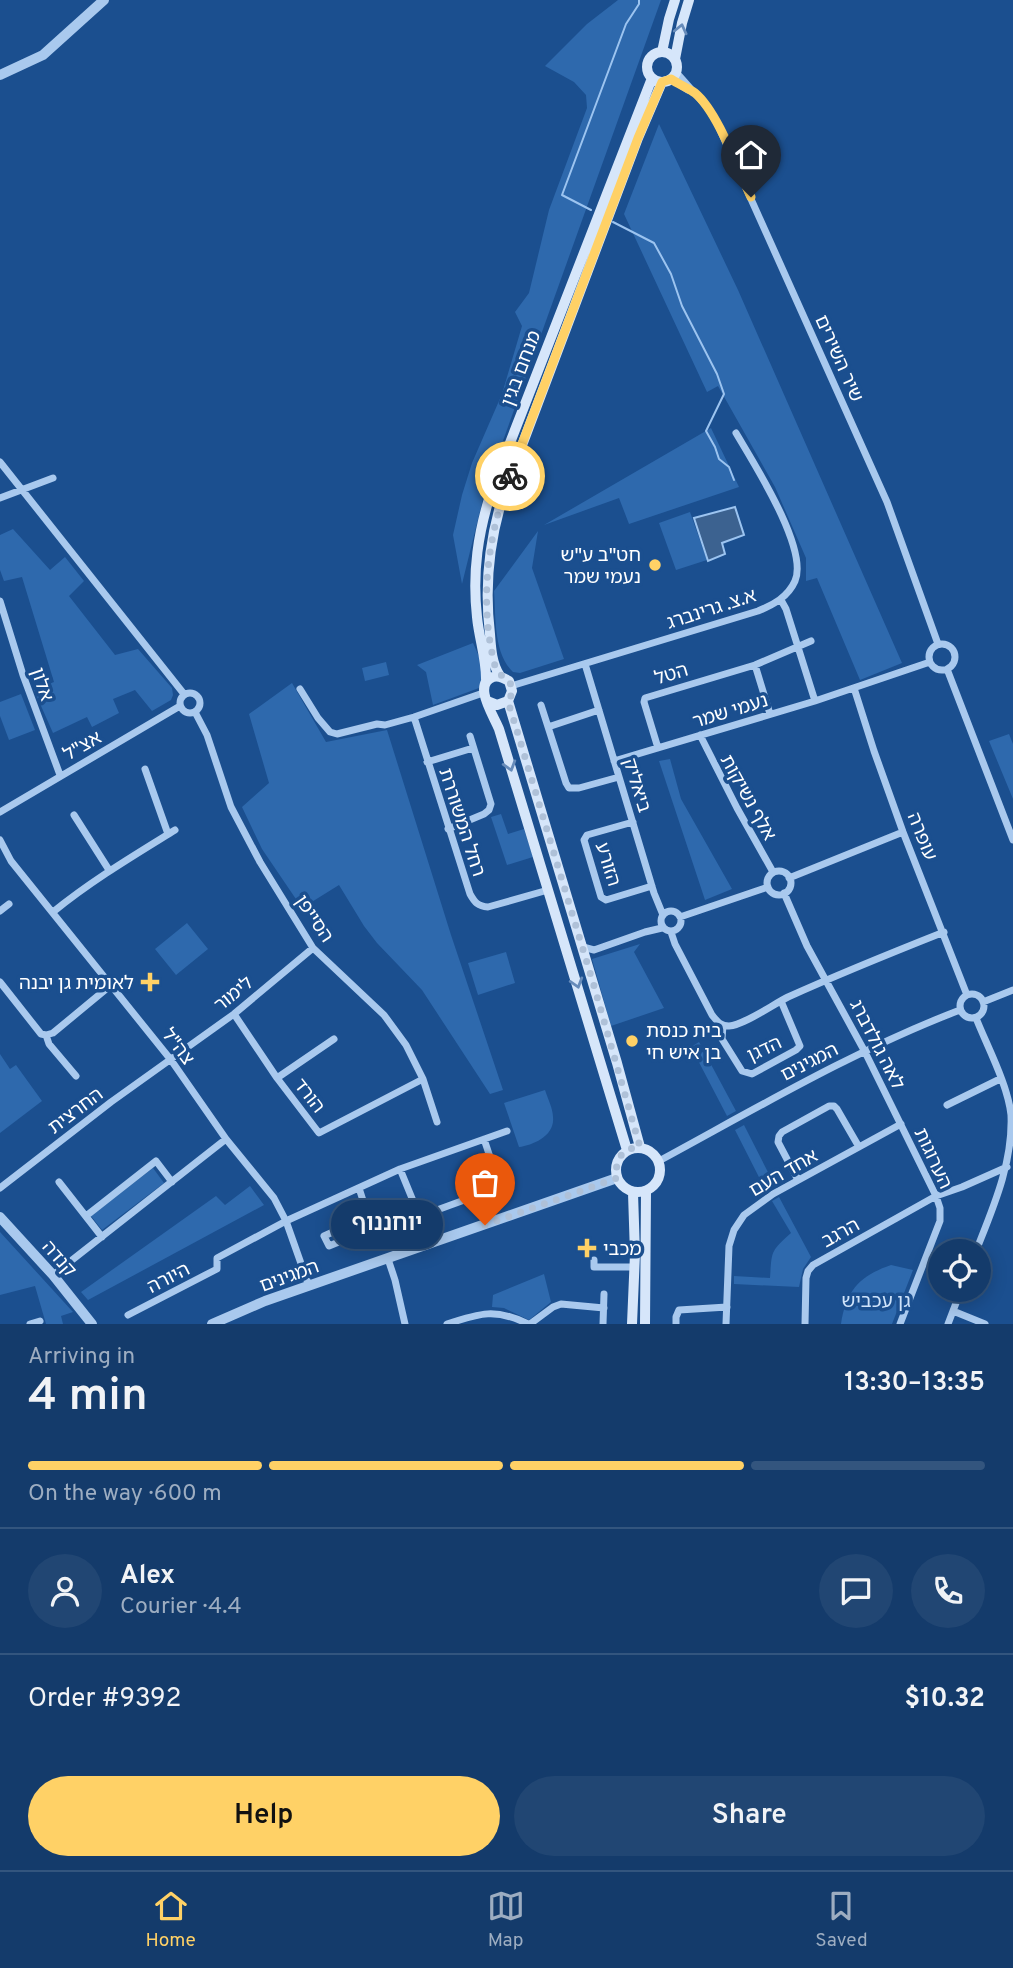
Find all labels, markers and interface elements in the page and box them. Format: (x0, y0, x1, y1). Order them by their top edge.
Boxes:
one-way arrow (673, 23, 687, 35)
pin (721, 125, 781, 197)
icon: home (732, 136, 770, 174)
street label: שיר השירים (808, 312, 868, 406)
street label: מנחם בגין (497, 328, 547, 410)
courier (475, 441, 545, 511)
icon: bike (491, 457, 529, 495)
place label: חט"ב ע"ש נעמי שמר (561, 544, 641, 590)
marker: חט"ב ע"ש נעמי שמר (647, 557, 663, 573)
street label: א.צ. גרינברג (664, 584, 759, 636)
street label: הטל (652, 659, 691, 691)
street label: אלון (24, 665, 58, 705)
street label: נעמי שמר (690, 689, 771, 735)
street label: אצ"ל (60, 726, 106, 767)
street label: אלף נשיקות (714, 751, 781, 845)
street label: ביאליק (616, 755, 656, 816)
one-way arrow (502, 759, 517, 771)
street label: רחל המשוררת (432, 765, 490, 880)
street label: עופרה (901, 809, 942, 864)
street label: הזורע (589, 840, 625, 890)
street label: הסייפן (289, 891, 338, 948)
place label: לאומית גן יבנה (19, 972, 134, 996)
marker: לאומית גן יבנה (140, 972, 160, 992)
street label: לימור (210, 972, 259, 1018)
one-way arrow (568, 977, 583, 989)
street label: לאה גולדברג (843, 996, 909, 1094)
place label: בית כנסת בן איש חי (646, 1020, 722, 1066)
street label: צה"ל (156, 1024, 199, 1070)
street label: הדגן (744, 1031, 786, 1068)
marker: בית כנסת בן איש חי (624, 1033, 640, 1049)
street label: המגינים (777, 1038, 843, 1087)
street label: הורד (287, 1074, 329, 1118)
street label: החרצית (44, 1083, 109, 1140)
street label: הערוגות (908, 1124, 957, 1193)
street label: אחד העם (745, 1144, 823, 1203)
pin (455, 1153, 515, 1225)
icon: bag (466, 1164, 504, 1202)
callout: יוחננוף (331, 1200, 443, 1250)
text: יוחננוף (352, 1210, 422, 1239)
street label: הרגב (818, 1214, 864, 1254)
street label: קנדה (36, 1236, 81, 1283)
marker: מכבי (577, 1238, 597, 1258)
place label: מכבי (603, 1238, 641, 1262)
map controls (928, 1239, 991, 1302)
button: locate (928, 1239, 991, 1302)
street label: המגינים (257, 1255, 323, 1299)
street label: היורה (143, 1258, 194, 1300)
park label: גן עכביש (841, 1290, 911, 1314)
text: Arriving in (28, 1343, 135, 1372)
text: 13:30–13:35 (844, 1367, 985, 1400)
text: 4 min (28, 1368, 148, 1427)
text: On the way · 600 m (28, 1480, 222, 1509)
button: person (28, 1554, 102, 1628)
button: chat (819, 1554, 893, 1628)
button: phone (911, 1554, 985, 1628)
text: Alex (120, 1560, 175, 1593)
text: Courier · 4.4 (120, 1593, 242, 1622)
text: Order #9392 (28, 1683, 181, 1716)
text: $10.32 (905, 1683, 985, 1716)
button: Help (28, 1776, 500, 1856)
button: Share (514, 1776, 985, 1856)
tab: Home (145, 1887, 196, 1953)
tab: Map (487, 1887, 525, 1953)
tab: Saved (815, 1887, 868, 1953)

